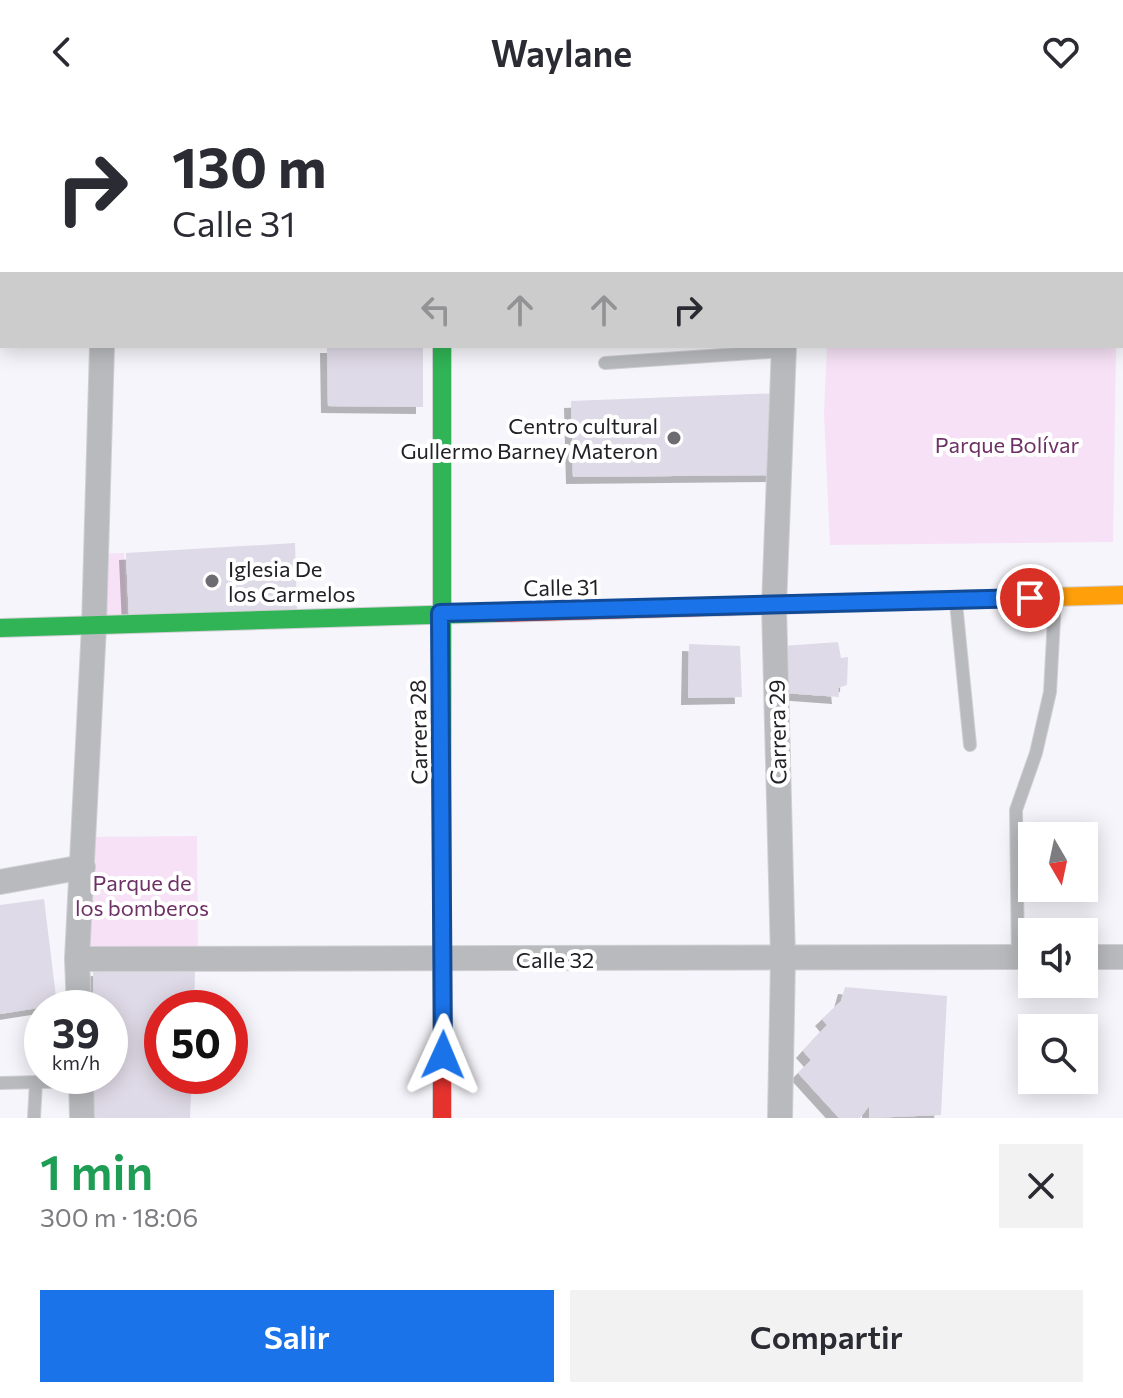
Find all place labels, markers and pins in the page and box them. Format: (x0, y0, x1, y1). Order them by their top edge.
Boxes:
place label: Centro cultural Gullermo Barney Materon (400, 412, 658, 464)
marker: Centro cultural Gullermo Barney Materon (665, 429, 683, 447)
place label: Iglesia De los Carmelos (228, 555, 355, 607)
pin (996, 564, 1064, 632)
marker: Iglesia De los Carmelos (203, 572, 221, 590)

